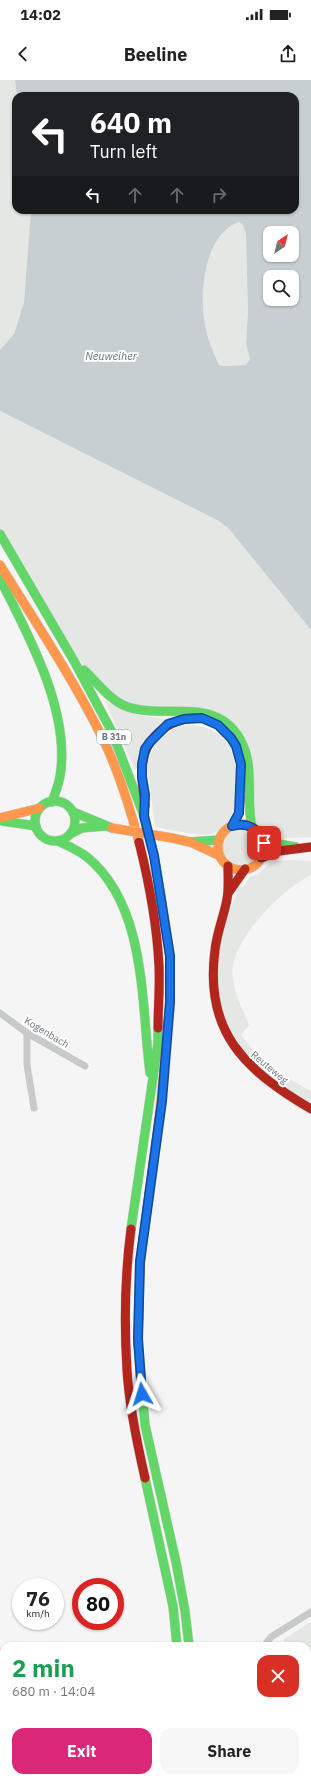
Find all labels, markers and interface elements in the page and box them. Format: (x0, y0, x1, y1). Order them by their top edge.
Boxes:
text: 14:02 (20, 5, 61, 24)
icon: back (12, 43, 34, 65)
text: Beeline (124, 43, 187, 66)
icon: share (277, 43, 299, 65)
text: 640 m (90, 104, 172, 141)
icon: left (24, 108, 76, 160)
text: Turn left (90, 140, 158, 163)
icon: left (82, 184, 104, 206)
icon: ahead (124, 184, 146, 206)
icon: ahead (166, 184, 188, 206)
icon: right (208, 184, 230, 206)
north arrow (263, 226, 299, 262)
map controls (263, 226, 299, 306)
button: search (263, 270, 299, 306)
water label: Neuweiher (85, 349, 138, 363)
road number: B 31n (97, 730, 131, 744)
pin (247, 826, 281, 860)
icon: arrive (253, 832, 275, 854)
street label: Kogenbach (22, 1014, 71, 1051)
street label: Reuteweg (248, 1048, 292, 1087)
position arrow (121, 1373, 163, 1415)
speed limit sign: 80 (72, 1578, 124, 1630)
text: 76 (26, 1585, 50, 1612)
text: km/h (26, 1607, 50, 1620)
text: 2 min (12, 1652, 75, 1684)
button: close (257, 1655, 299, 1697)
text: 680 m · 14:04 (12, 1683, 95, 1700)
button: Exit (12, 1728, 152, 1774)
button: Share (160, 1728, 299, 1774)

